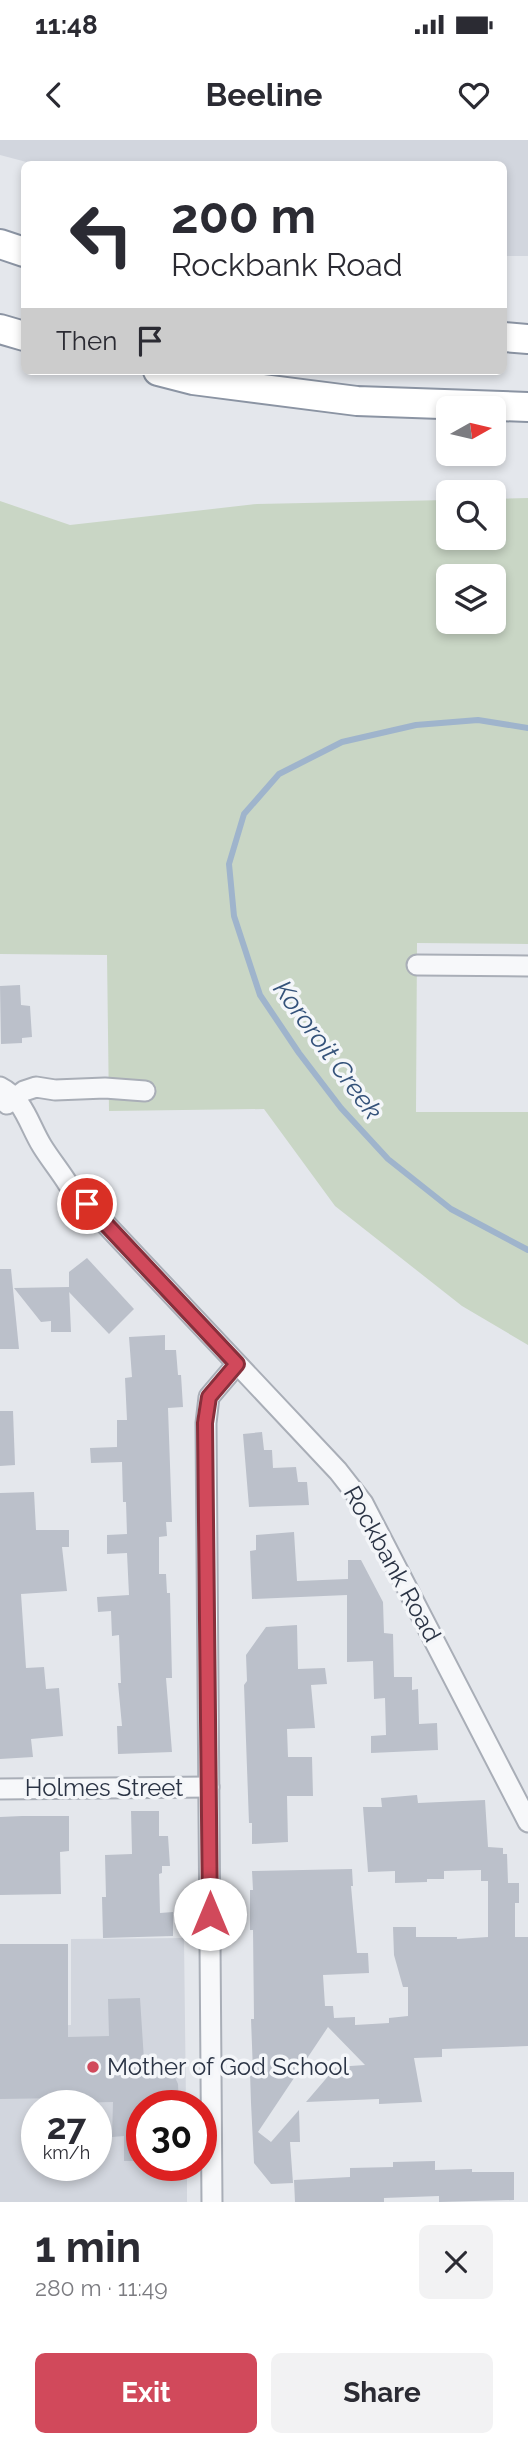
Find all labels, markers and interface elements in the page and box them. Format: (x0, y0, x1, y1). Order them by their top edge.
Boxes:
text: 11:48 (35, 10, 98, 40)
icon: back (35, 76, 73, 114)
text: Beeline (206, 76, 322, 113)
icon: heart (455, 76, 493, 114)
text: 200 m (171, 187, 316, 244)
icon: left (56, 189, 147, 280)
text: Rockbank Road (171, 246, 403, 283)
icon: arrive (131, 322, 169, 360)
text: Then (56, 326, 117, 356)
north arrow (436, 396, 506, 466)
map controls (436, 396, 506, 634)
button: search (436, 480, 506, 550)
button: layers (436, 564, 506, 634)
water label: Kororoit Creek (267, 975, 389, 1125)
pin (57, 1174, 117, 1234)
icon: arrive (68, 1185, 106, 1223)
street label: Rockbank Road (338, 1481, 447, 1647)
street label: Holmes Street (25, 1773, 183, 1802)
position arrow (173, 1877, 247, 1951)
place label: Mother of God School (107, 2052, 349, 2081)
marker: Mother of God School (85, 2059, 101, 2075)
speed limit sign: 30 (126, 2090, 217, 2181)
text: 27 (47, 2106, 86, 2147)
text: km/h (43, 2142, 90, 2163)
text: 1 min (35, 2223, 141, 2272)
button: close (419, 2225, 493, 2299)
text: 280 m · 11:49 (35, 2274, 168, 2301)
button: Exit (35, 2353, 257, 2433)
button: Share (271, 2353, 493, 2433)

